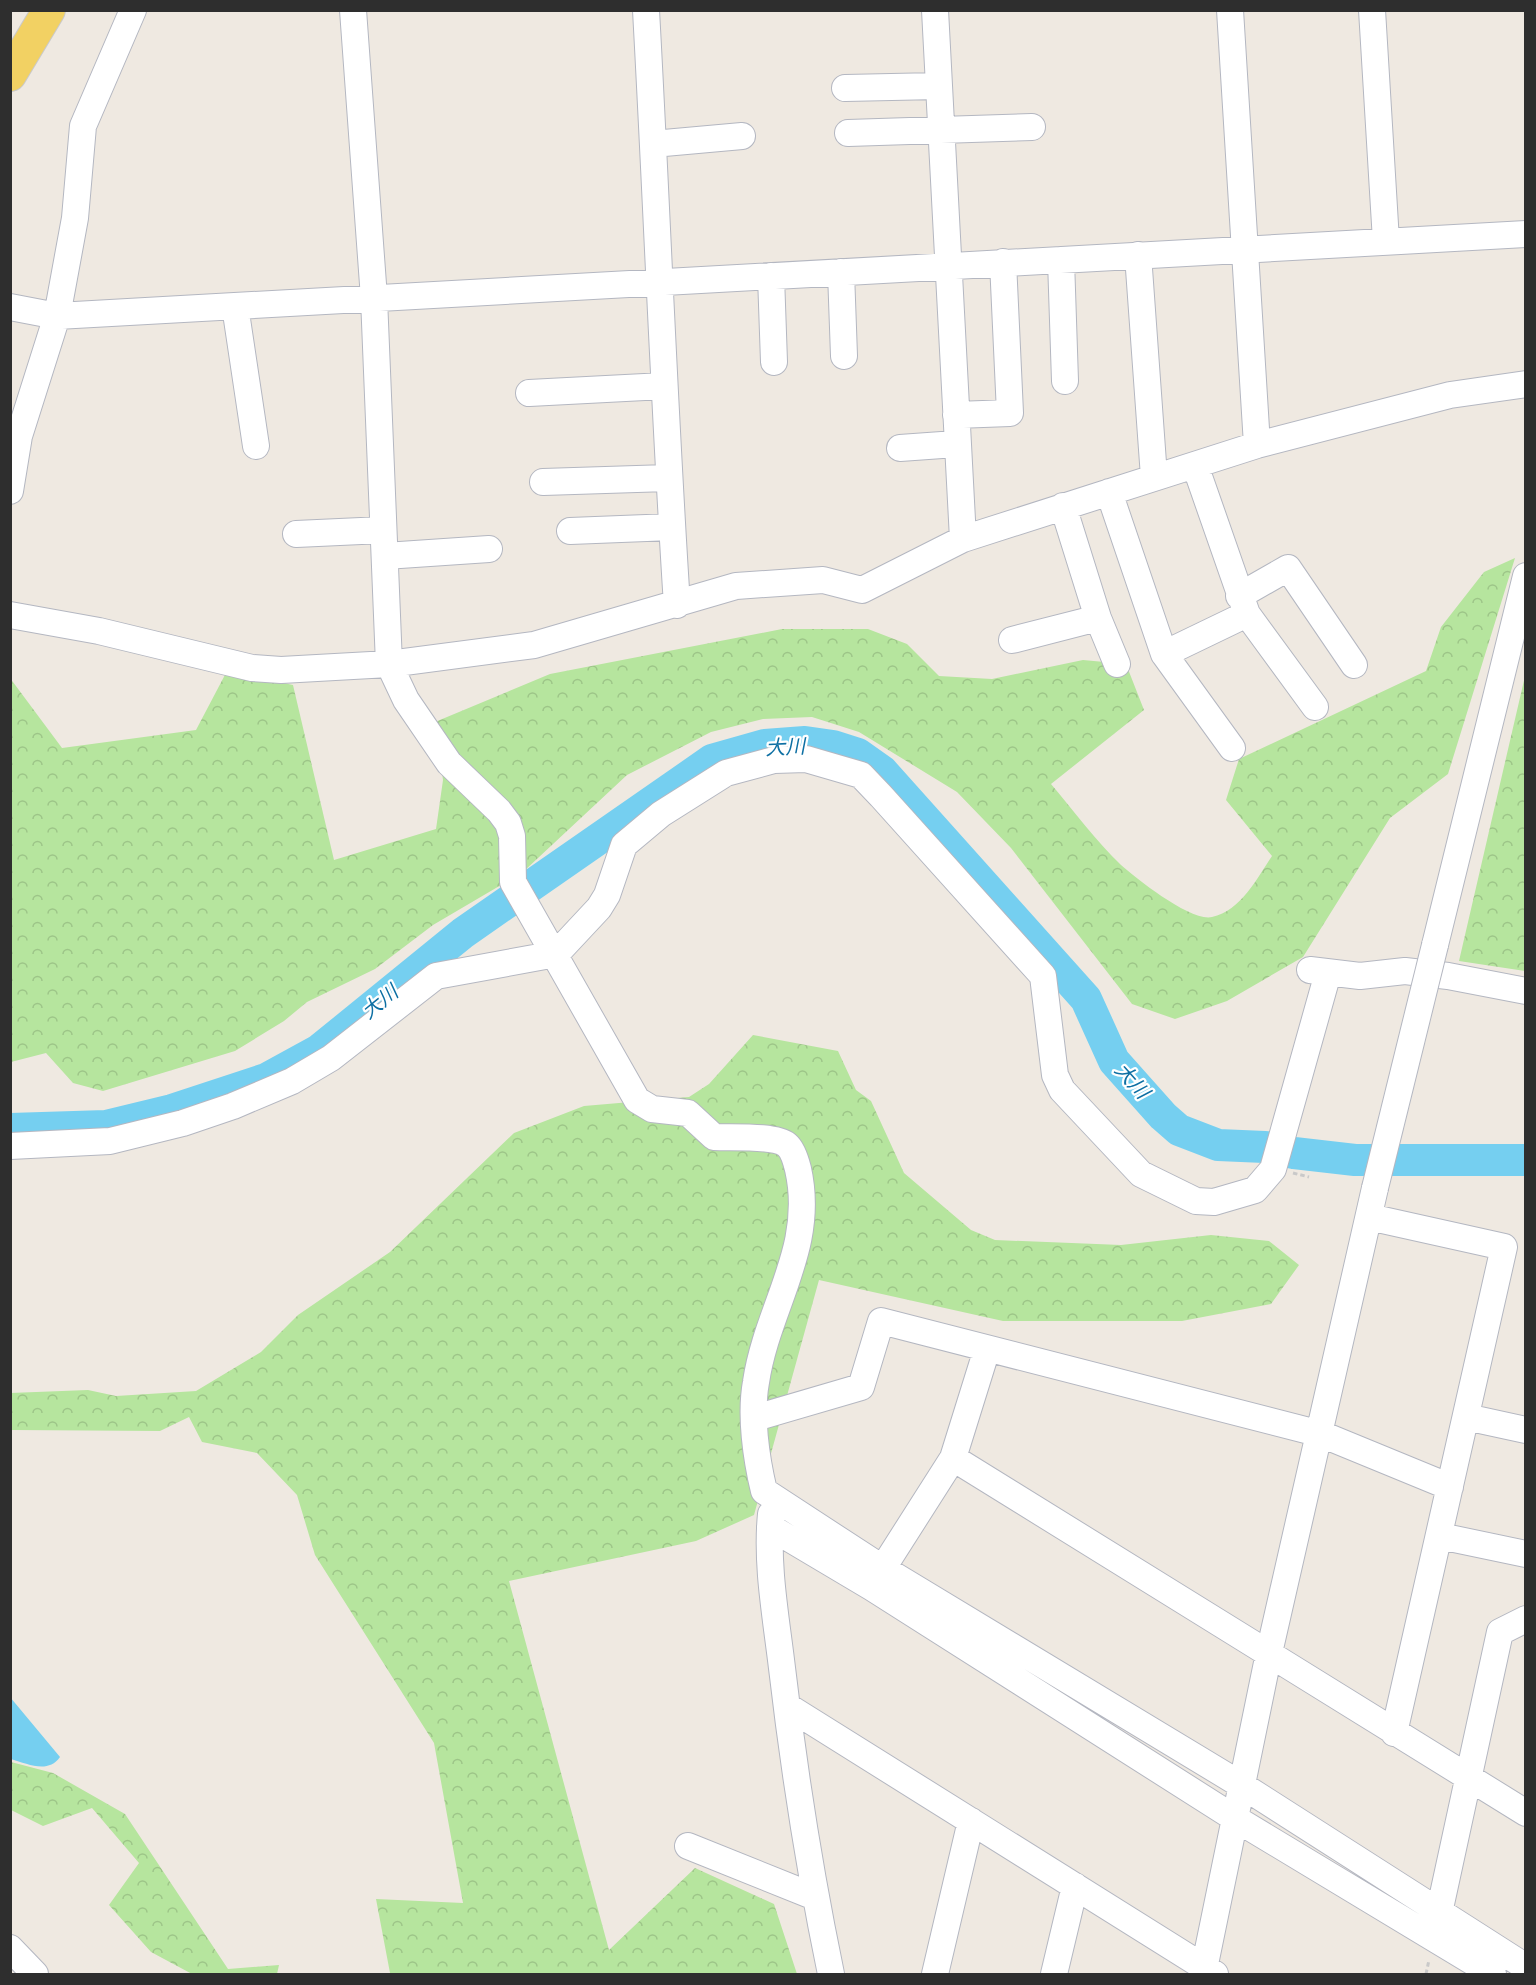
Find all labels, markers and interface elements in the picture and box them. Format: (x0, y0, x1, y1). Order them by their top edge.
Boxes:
water label: 大川 (764, 733, 808, 759)
water label: 大川 (356, 978, 404, 1023)
water label: 大川 (1111, 1057, 1157, 1104)

